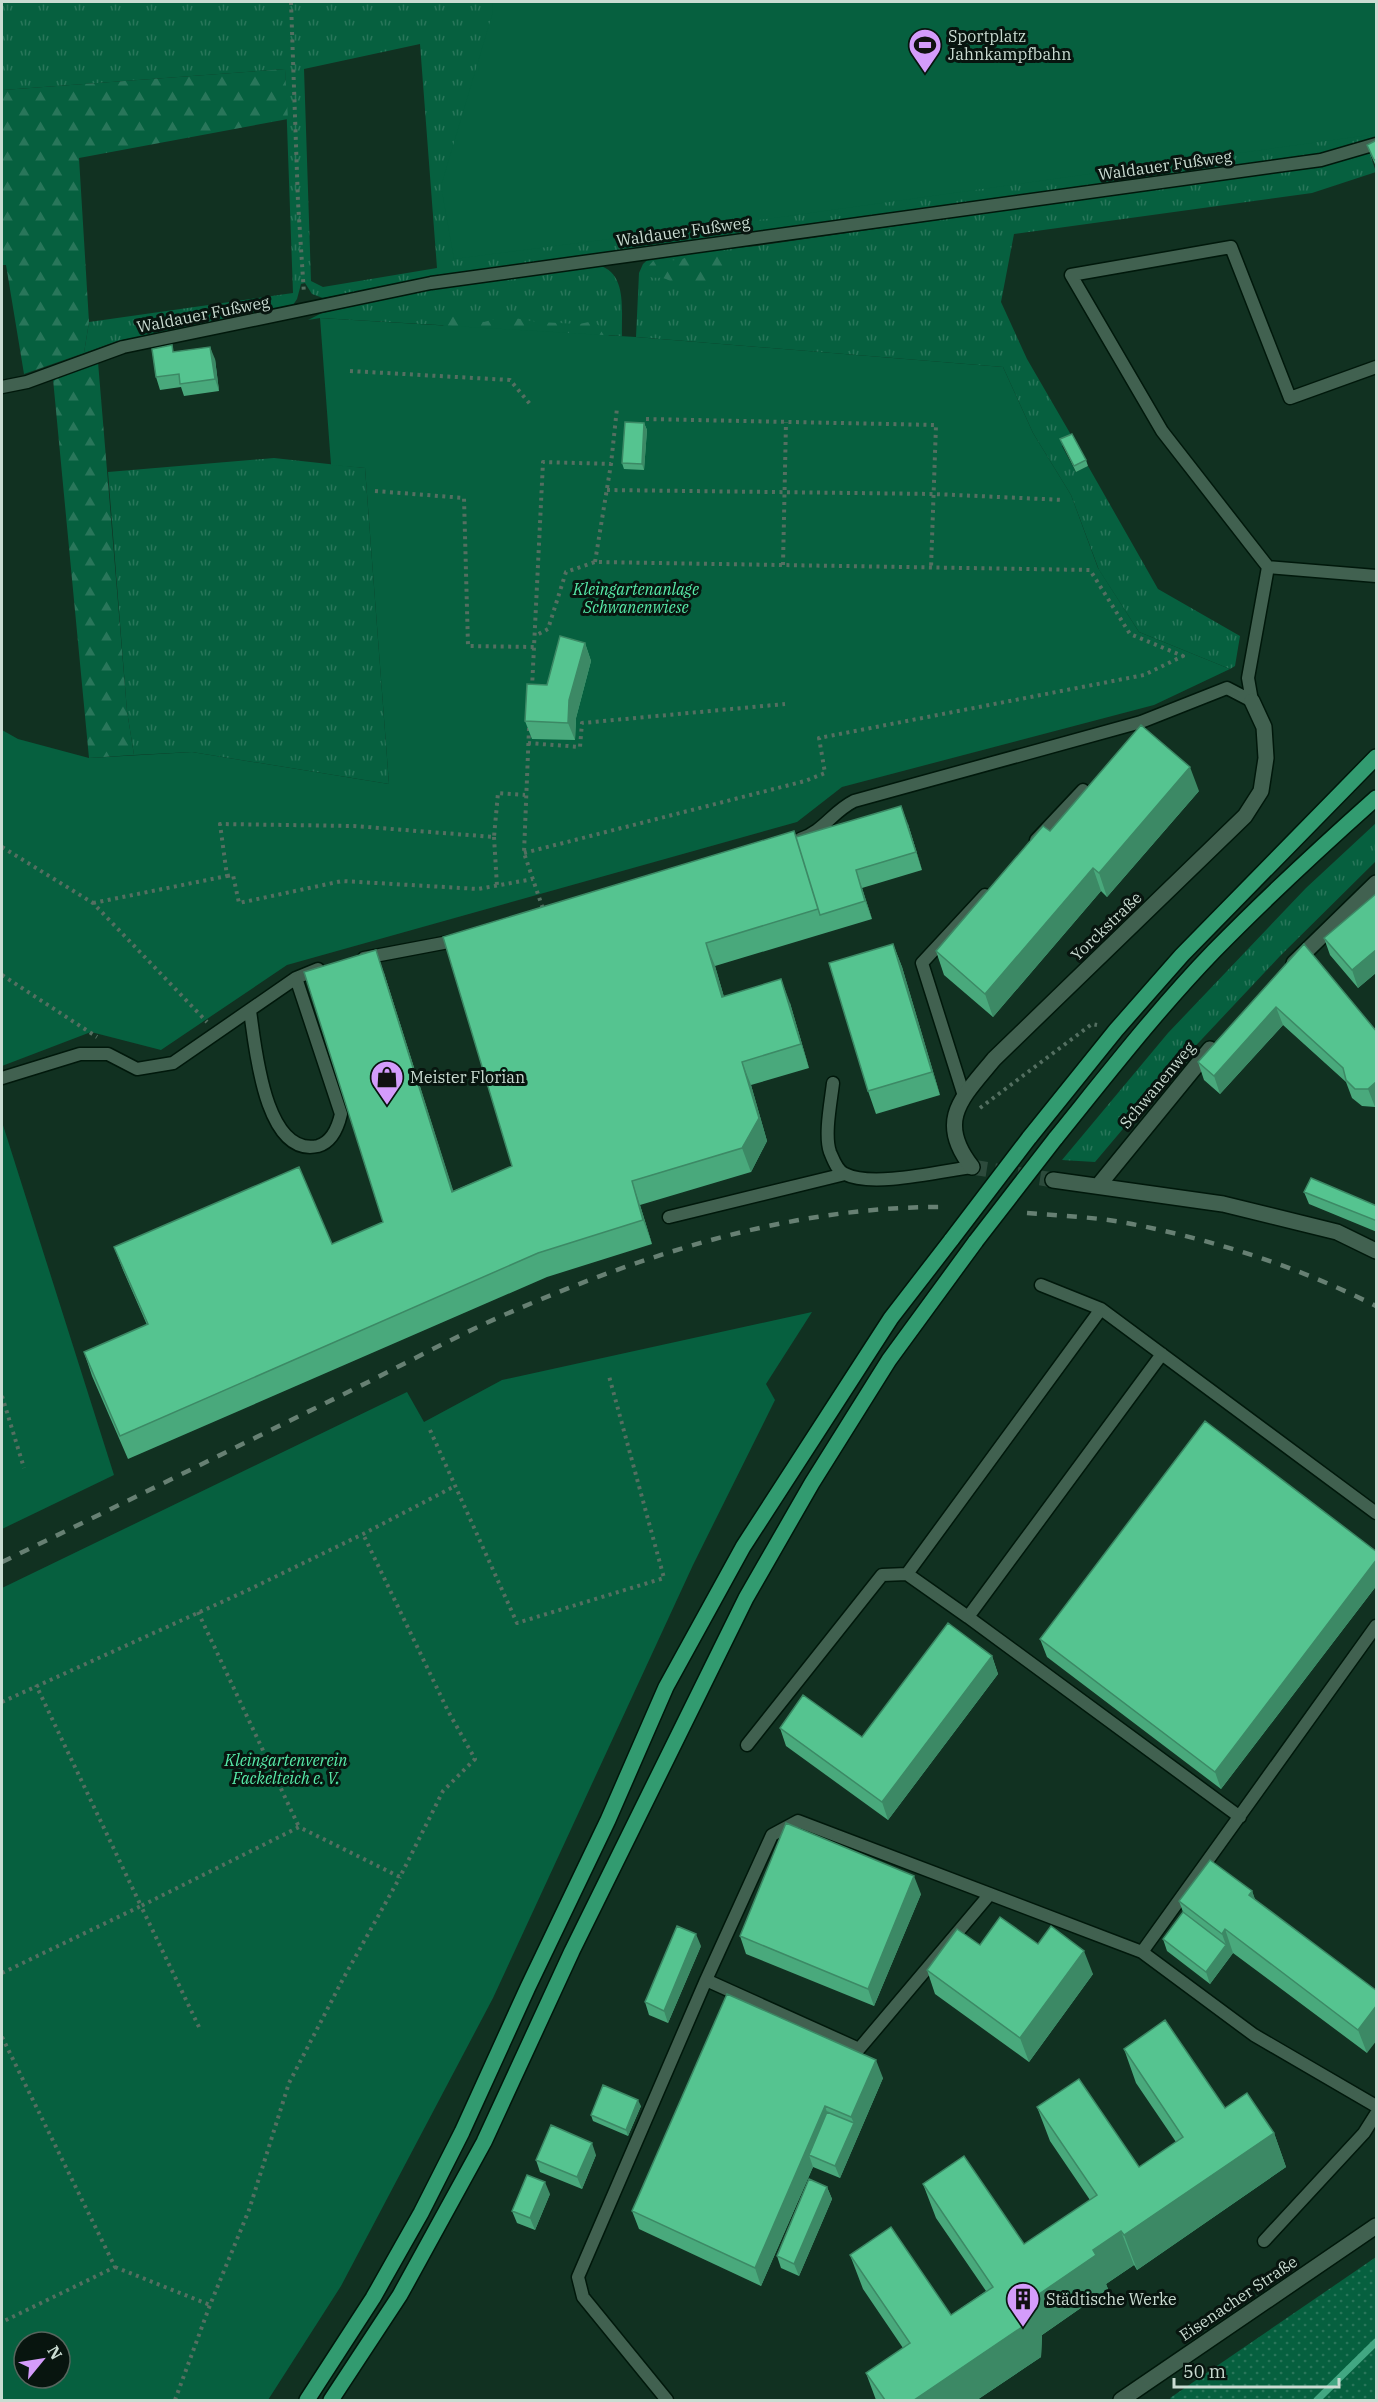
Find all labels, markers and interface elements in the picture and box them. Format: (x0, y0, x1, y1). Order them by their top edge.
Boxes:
place label: Sportplatz Jahnkampfbahn (948, 26, 1071, 64)
sports icon: Sportplatz Jahnkampfbahn (907, 27, 943, 74)
street label: Waldauer Fußweg (1097, 146, 1233, 184)
street label: Waldauer Fußweg (615, 212, 751, 250)
street label: Waldauer Fußweg (135, 291, 271, 337)
park label: Kleingartenanlage Schwanenwiese (572, 579, 699, 617)
street label: Yorckstraße (1066, 887, 1146, 965)
street label: Schwanenweg (1115, 1037, 1199, 1132)
shop icon: Meister Florian (369, 1059, 405, 1106)
place label: Meister Florian (410, 1067, 525, 1087)
park label: Kleingartenverein Fackelteich e. V. (224, 1750, 347, 1788)
street label: Eisenacher Straße (1175, 2251, 1301, 2345)
building icon: Städtische Werke (1005, 2281, 1041, 2328)
place label: Städtische Werke (1046, 2289, 1177, 2309)
north arrow (12, 2330, 72, 2390)
text: N (43, 2342, 67, 2363)
scale bar (1174, 2351, 1339, 2389)
text: 50 m (1183, 2360, 1226, 2383)

